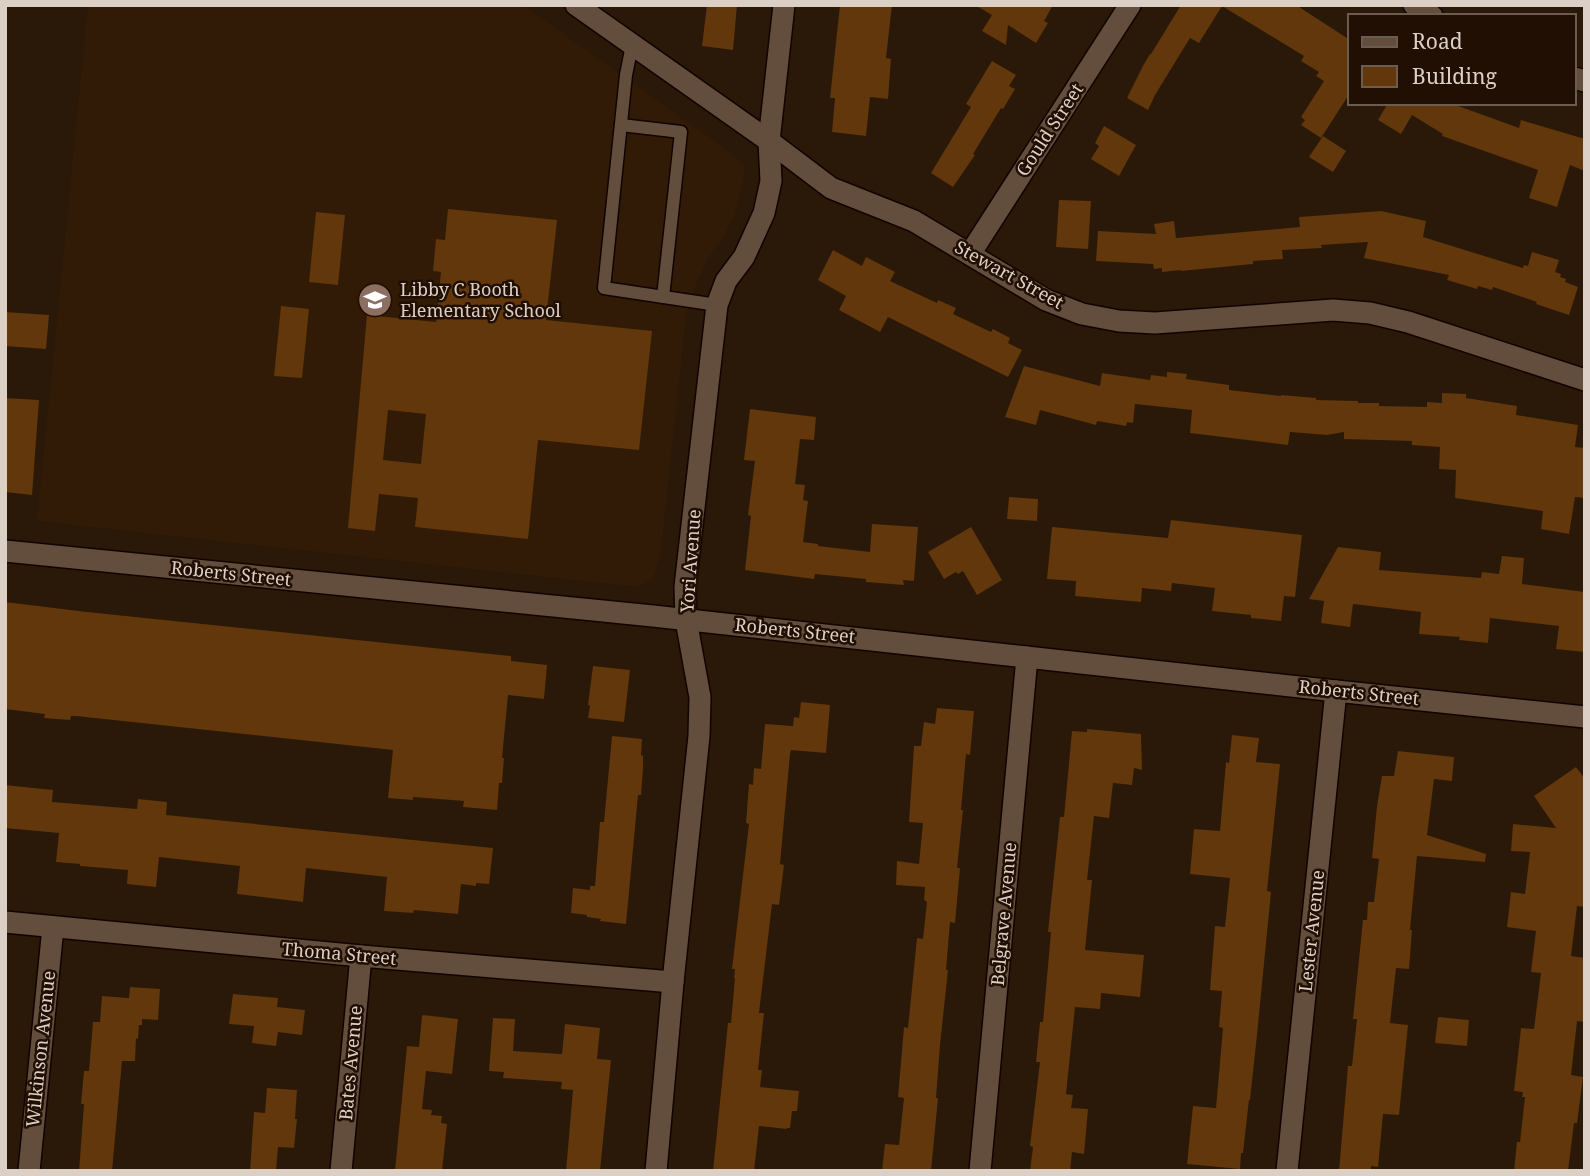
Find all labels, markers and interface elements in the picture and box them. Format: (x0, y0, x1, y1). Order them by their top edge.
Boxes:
legend (1348, 14, 1576, 105)
text: Road (1412, 27, 1463, 55)
text: Building (1412, 62, 1497, 90)
street label: Gould Street (1010, 78, 1088, 181)
street label: Stewart Street (951, 234, 1068, 314)
place label: Libby C Booth Elementary School (400, 277, 561, 322)
school or university icon: Libby C Booth Elementary School (356, 281, 394, 319)
street label: Yori Avenue (674, 508, 706, 614)
street label: Roberts Street (170, 555, 292, 591)
street label: Roberts Street (734, 612, 856, 648)
street label: Roberts Street (1298, 674, 1420, 710)
street label: Belgrave Avenue (985, 841, 1021, 987)
street label: Lester Avenue (1293, 869, 1329, 993)
street label: Thoma Street (281, 936, 397, 970)
street label: Wilkinson Avenue (20, 969, 60, 1128)
street label: Bates Avenue (333, 1005, 367, 1121)

